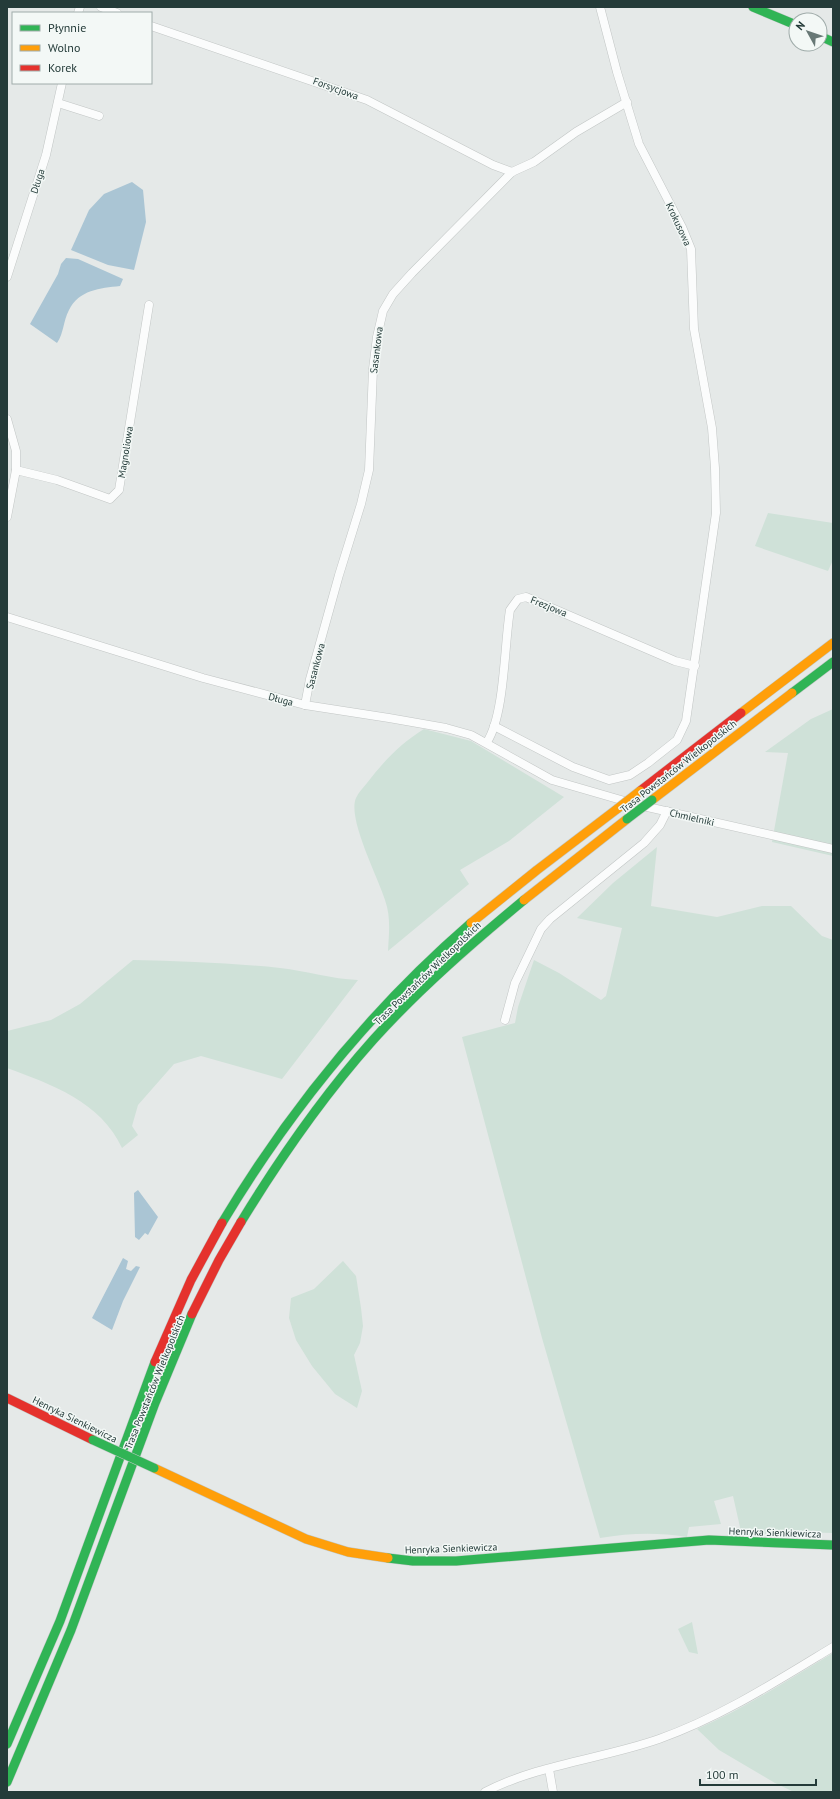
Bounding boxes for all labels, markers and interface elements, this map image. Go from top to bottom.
legend [12,12,152,84]
north arrow [788,12,828,52]
text: N [793,18,808,33]
text: Płynnie [48,20,86,35]
text: Wolno [48,40,80,55]
text: Korek [48,60,77,75]
street label: Forsycjowa [311,74,360,103]
street label: Długa [27,167,48,195]
street label: Krokusowa [663,200,694,248]
street label: Sasankowa [367,326,386,374]
street label: Magnoliowa [115,425,136,479]
street label: Frezjowa [529,593,569,620]
street label: Sasankowa [303,642,328,691]
street label: Długa [267,690,295,709]
street label: Trasa Powstańców Wielkopolskich [618,717,739,816]
street label: Chmielniki [668,806,716,829]
street label: Trasa Powstańców Wielkopolskich [371,919,484,1028]
street label: Trasa Powstańców Wielkopolskich [121,1313,187,1451]
street label: Henryka Sienkiewicza [30,1393,119,1446]
street label: Henryka Sienkiewicza [729,1524,821,1541]
street label: Henryka Sienkiewicza [405,1540,498,1557]
scale bar [700,1761,816,1787]
text: 100 m [706,1767,739,1782]

